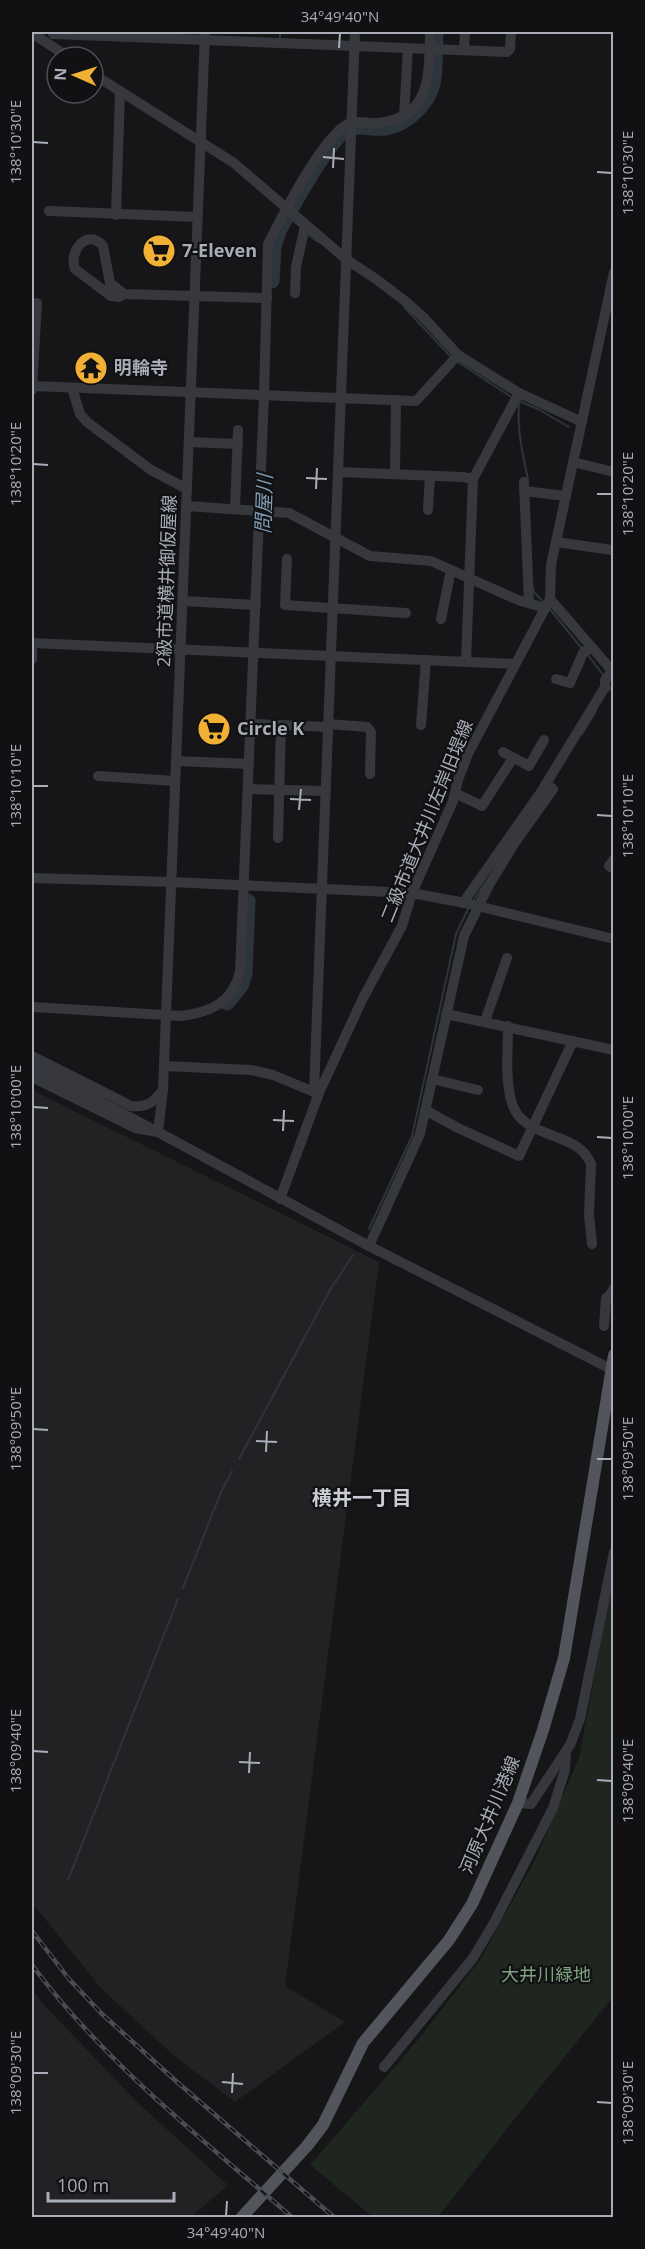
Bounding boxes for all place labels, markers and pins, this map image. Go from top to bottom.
supermarket icon: 7-Eleven [141,233,177,269]
place label: 7-Eleven [182,238,257,262]
temple icon: 明輪寺 [73,350,109,386]
place label: 明輪寺 [114,355,168,379]
supermarket icon: Circle K [196,711,232,747]
place label: Circle K [237,716,304,740]

